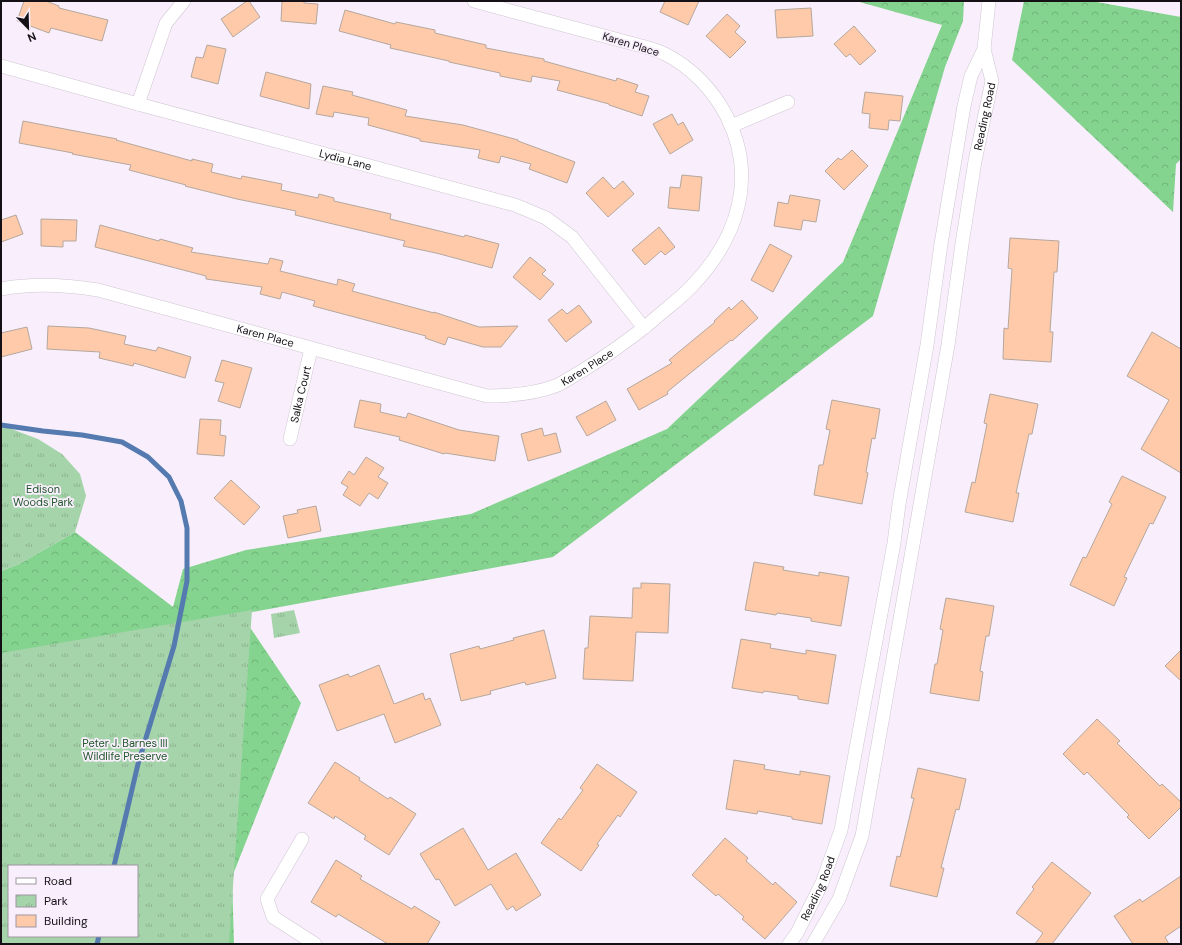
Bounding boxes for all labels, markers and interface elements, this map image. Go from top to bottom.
north arrow [8,8,48,48]
text: N [25,29,38,45]
street label: Karen Place [601,29,661,59]
street label: Reading Road [970,81,999,152]
street label: Lydia Lane [318,146,373,173]
street label: Karen Place [235,321,296,350]
street label: Karen Place [558,346,616,389]
street label: Salka Court [287,364,314,424]
park label: Edison Woods Park [13,482,74,509]
park label: Peter J. Barnes III Wildlife Preserve [82,736,168,763]
street label: Reading Road [797,854,838,923]
legend [8,865,138,937]
text: Road [44,873,72,889]
text: Park [44,893,68,909]
text: Building [44,913,88,929]

